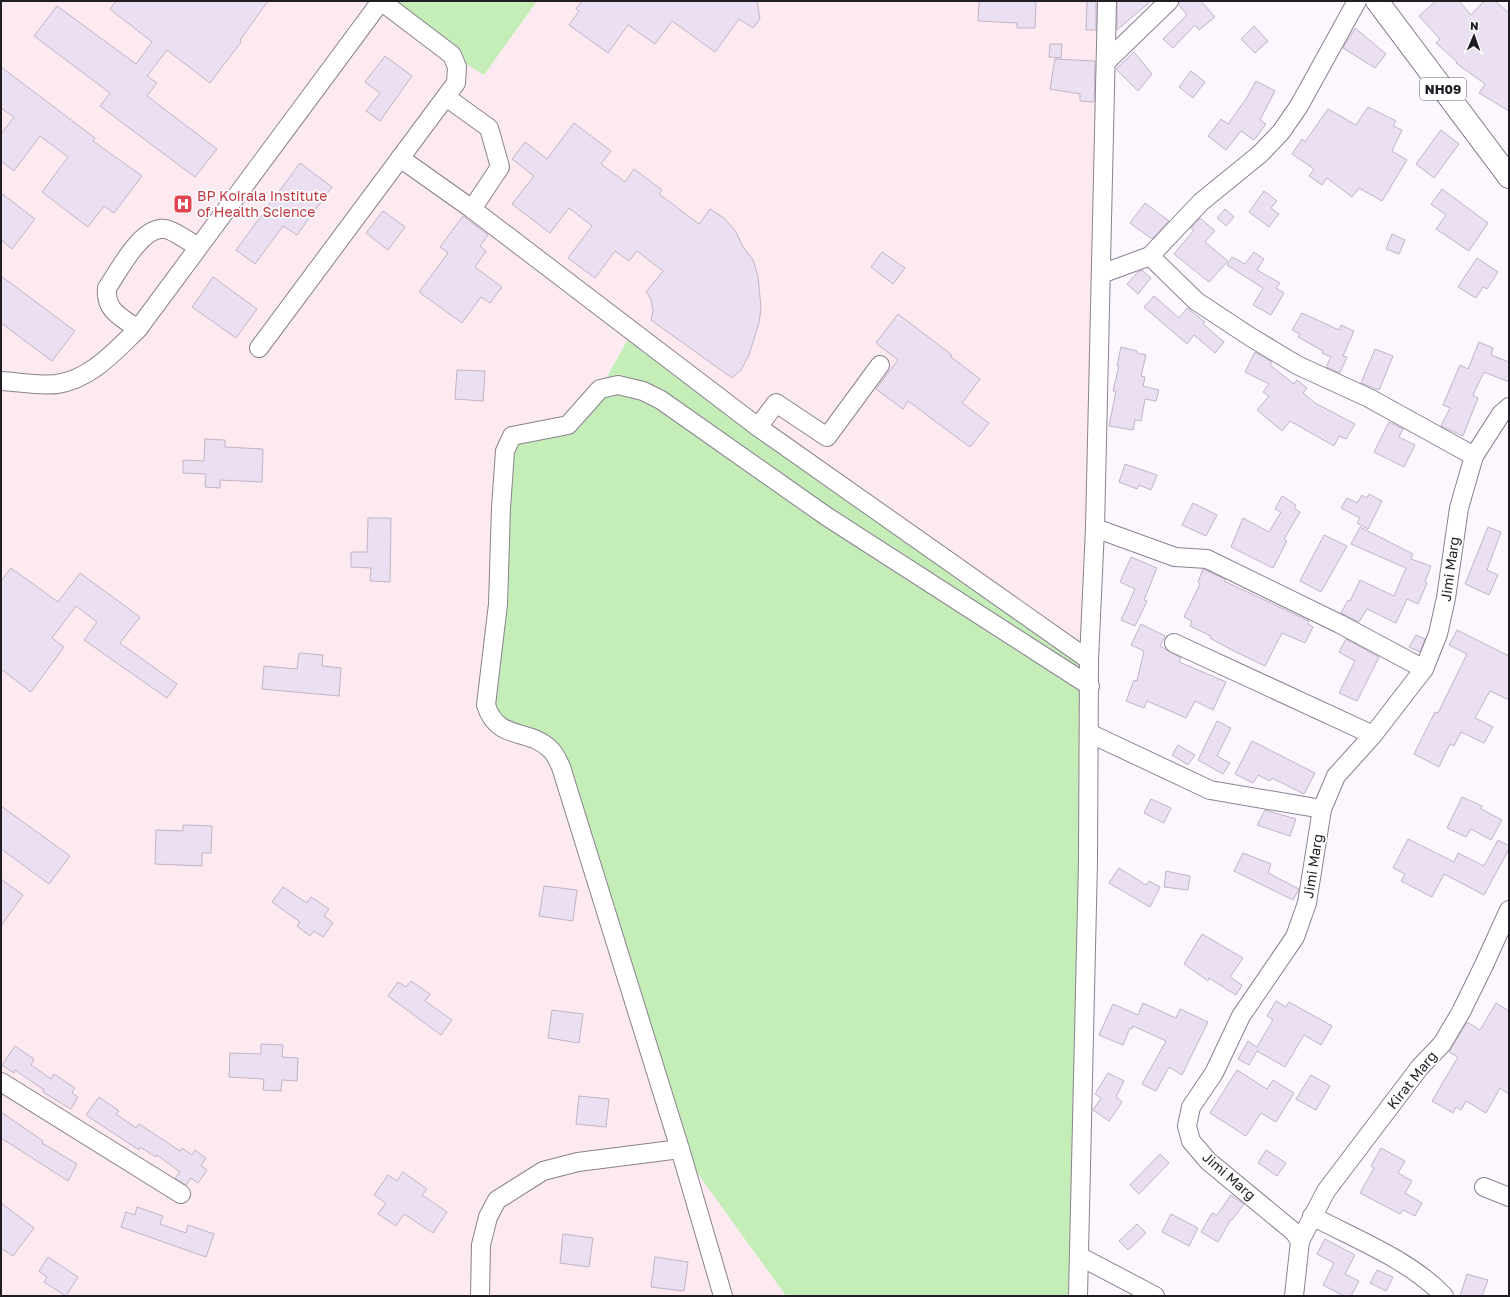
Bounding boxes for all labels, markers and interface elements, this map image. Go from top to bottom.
north arrow [1454,16,1494,56]
text: N [1470,19,1479,32]
road number: NH09 [1420,78,1466,100]
place label: BP Koirala Institute of Health Science [197,187,327,220]
hospital icon: BP Koirala Institute of Health Science [172,193,194,215]
street label: Jimi Marg [1437,536,1462,602]
street label: Jimi Marg [1299,832,1326,899]
street label: Kirat Marg [1383,1047,1440,1112]
street label: Jimi Marg [1199,1148,1259,1203]

